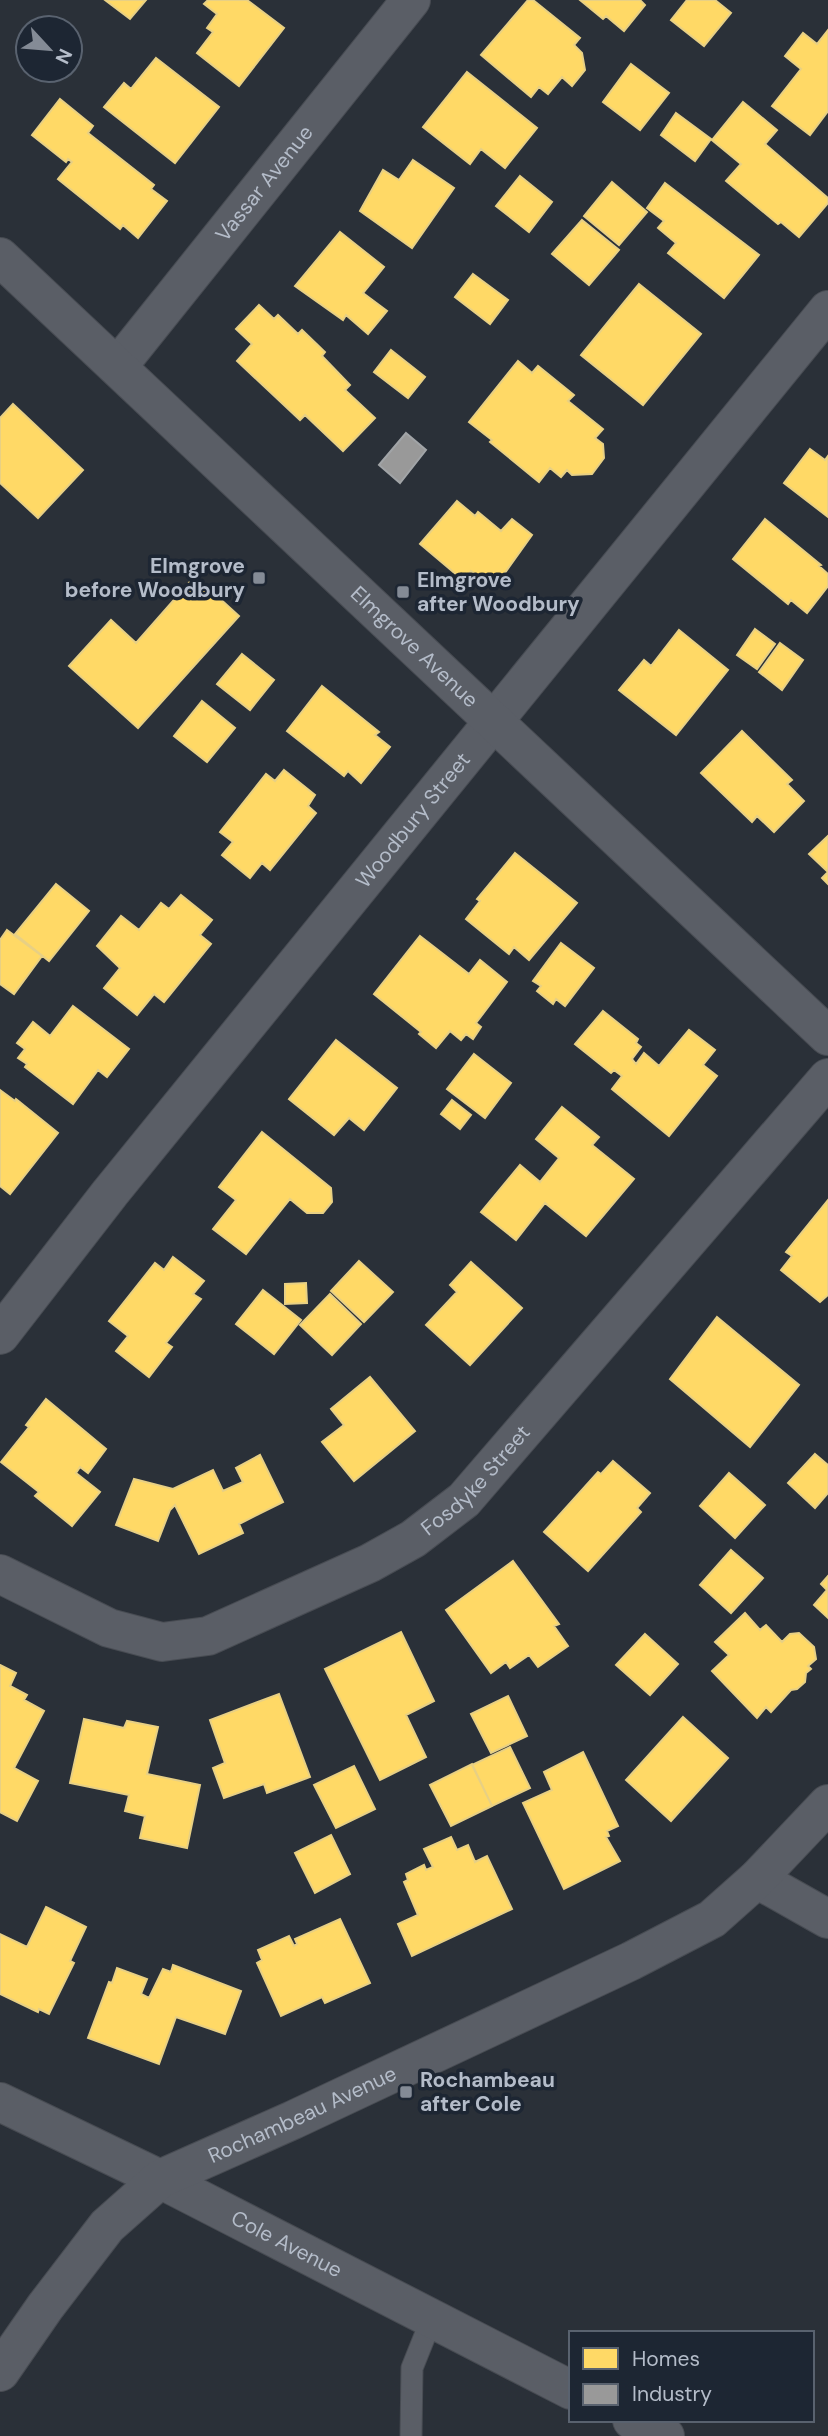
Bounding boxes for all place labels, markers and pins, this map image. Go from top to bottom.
place label: Elmgrove before Woodbury [65,552,245,604]
place label: Elmgrove after Woodbury [417,566,580,618]
marker: Elmgrove before Woodbury [251,570,267,586]
marker: Elmgrove after Woodbury [395,584,411,600]
place label: Rochambeau after Cole [420,2066,555,2118]
marker: Rochambeau after Cole [398,2084,414,2100]

